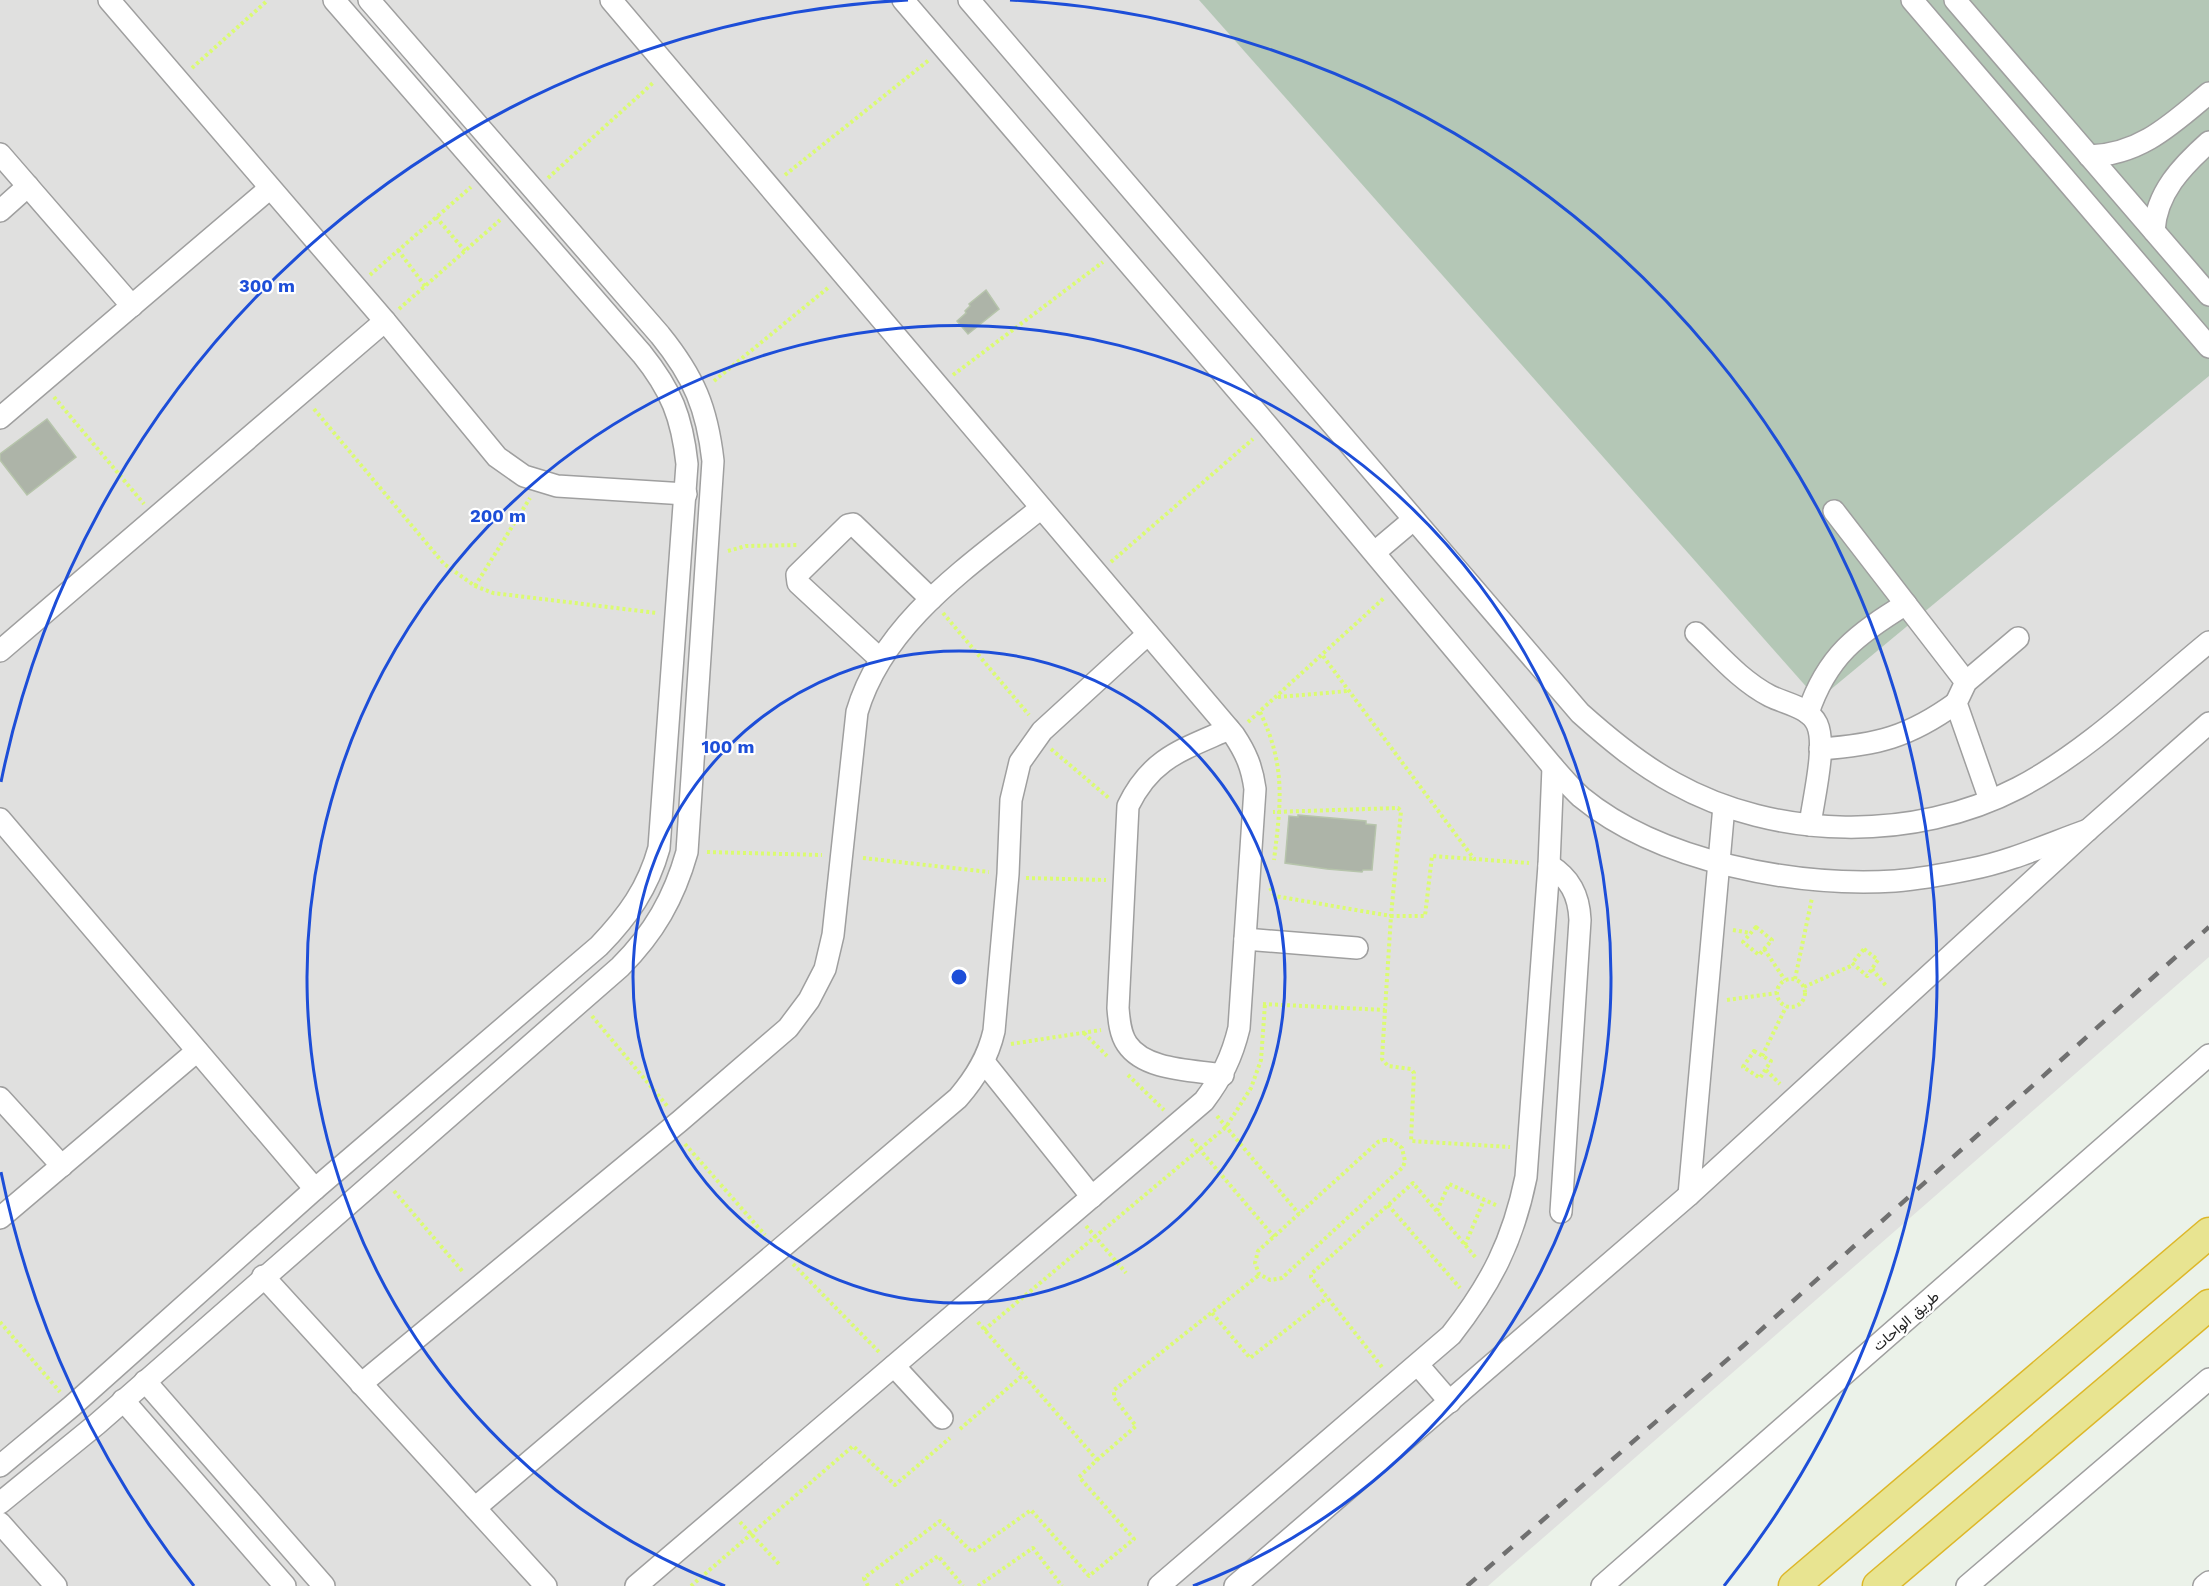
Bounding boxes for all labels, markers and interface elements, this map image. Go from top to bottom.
text: 300 m [239,275,295,296]
text: 200 m [470,505,526,526]
text: 100 m [701,736,755,757]
centre of rings [949,967,969,987]
street label: طريق الواحات [1869,1287,1944,1355]

